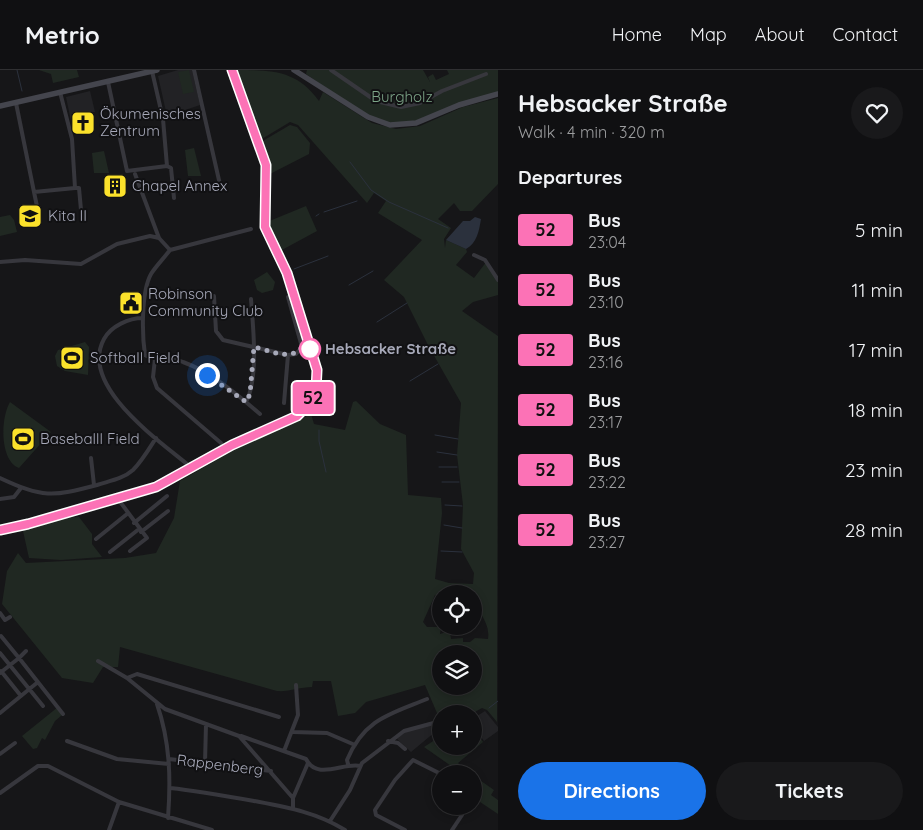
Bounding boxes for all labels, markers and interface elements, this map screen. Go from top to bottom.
text: Metrio [25,20,100,50]
text: Home [612,23,662,46]
text: Map [690,23,727,46]
text: About [755,23,805,46]
text: Contact [833,23,898,46]
park label: Burgholz [371,87,433,106]
button: heart [851,87,903,139]
text: Hebsacker Straße [518,88,728,118]
place label: Ökumenisches Zentrum [100,104,201,140]
church icon: Ökumenisches Zentrum [70,110,96,136]
text: Walk · 4 min · 320 m [518,122,665,142]
text: Departures [518,165,622,189]
building icon: Chapel Annex [102,173,128,199]
place label: Chapel Annex [132,176,227,195]
school or university icon: Kita II [17,203,43,229]
place label: Kita II [48,206,87,225]
text: Bus [588,208,621,232]
text: 52 [535,218,556,241]
text: 5 min [855,218,903,242]
text: 23:04 [588,232,626,252]
text: Bus [588,268,621,292]
text: 52 [535,278,556,301]
text: 11 min [851,278,903,302]
place label: Robinson Community Club [148,284,263,320]
public building icon: Robinson Community Club [118,290,144,316]
text: 23:10 [588,292,624,312]
text: Bus [588,328,621,352]
marker: Hebsacker Straße [299,338,321,360]
text: 52 [535,338,556,361]
text: 17 min [849,338,903,362]
place label: Hebsacker Straße [325,339,456,358]
sports icon: Softball Field [59,345,85,371]
place label: Softball Field [90,348,180,367]
text: 23:16 [588,352,623,372]
your location [195,363,220,388]
line badge: 52 [290,382,336,414]
text: 52 [303,386,323,409]
text: Bus [588,388,621,412]
text: 52 [535,398,556,421]
text: 18 min [848,398,903,422]
text: 23:17 [588,412,622,432]
sports icon: Baseballl Field [10,426,36,452]
place label: Baseballl Field [40,429,140,448]
text: Bus [588,448,621,472]
text: 52 [535,458,556,481]
text: 23 min [845,458,903,482]
text: 23:22 [588,472,626,492]
text: Bus [588,508,621,532]
text: 52 [535,518,556,541]
text: 28 min [845,518,903,542]
text: 23:27 [588,532,625,552]
map controls [432,585,482,815]
button: locate [432,585,482,635]
button: layers [432,645,482,695]
button: + [432,705,482,755]
street label: Rappenberg [176,750,264,779]
button: Directions [518,762,706,820]
button: Tickets [716,762,903,820]
button: − [432,765,482,815]

